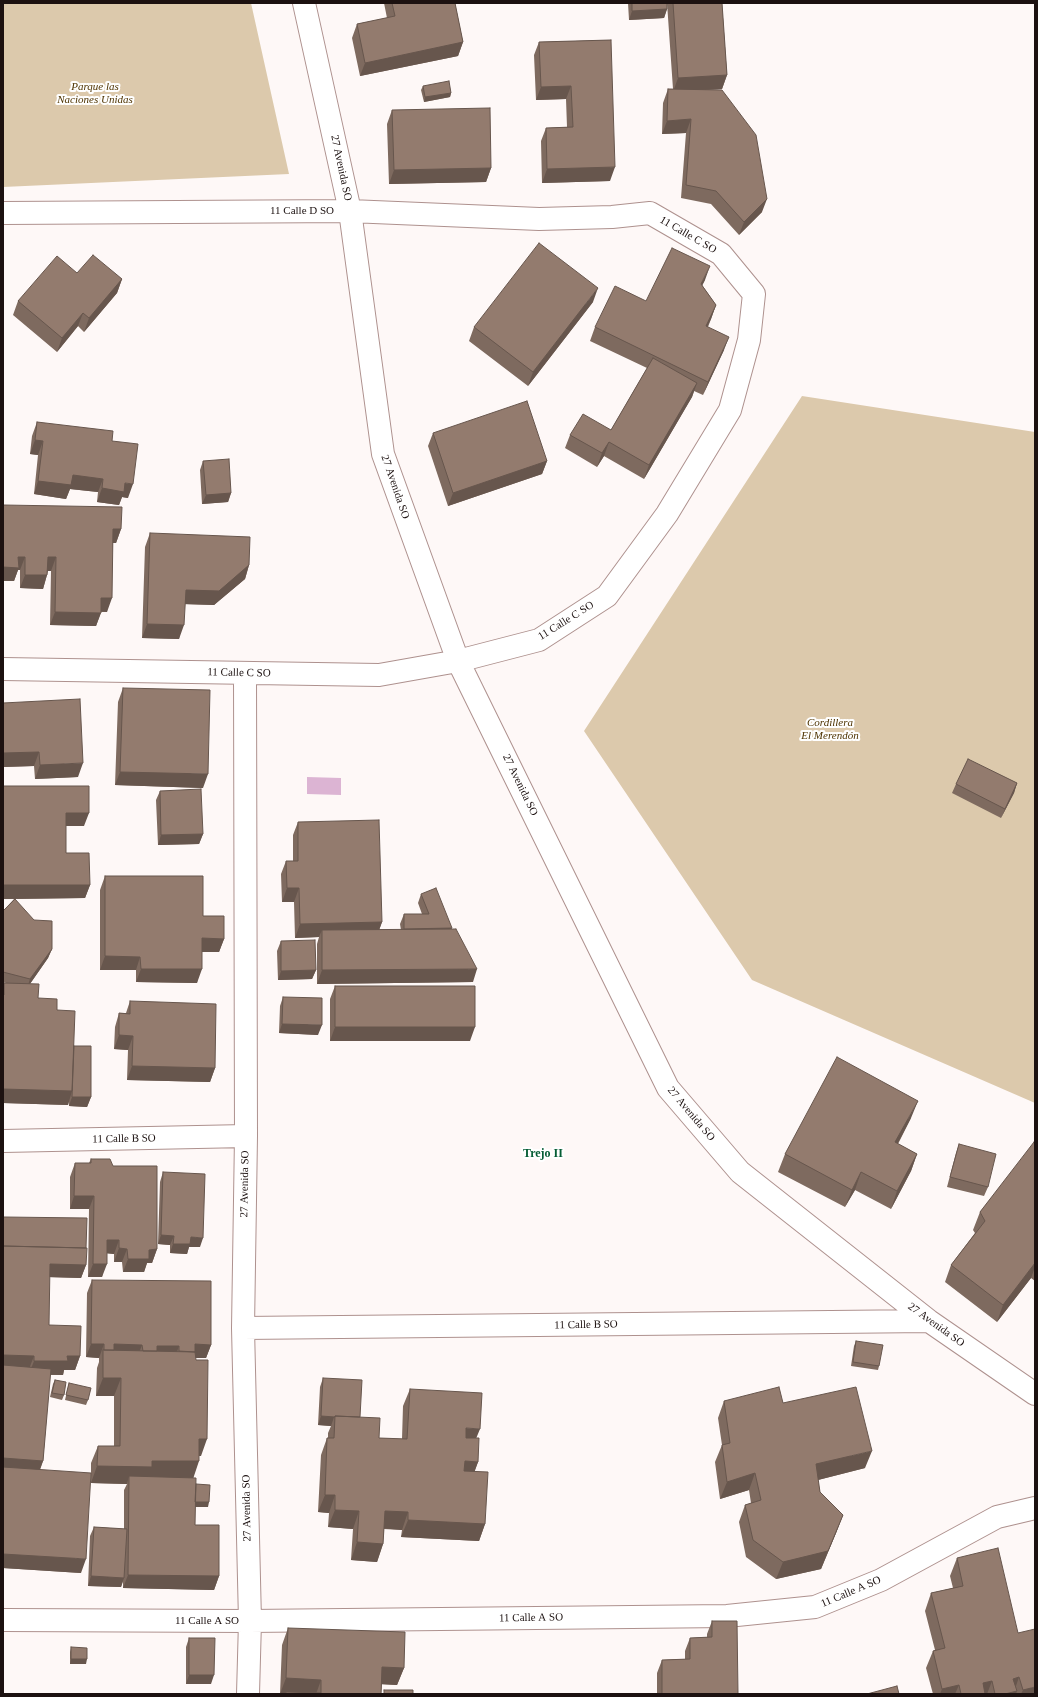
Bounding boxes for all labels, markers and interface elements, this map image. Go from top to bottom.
park label: Parque las Naciones Unidas [57,80,133,106]
street label: 27 Avenida SO [328,134,354,202]
street label: 11 Calle D SO [270,204,334,218]
street label: 11 Calle C SO [657,213,719,257]
street label: 27 Avenida SO [378,453,412,521]
street label: 11 Calle C SO [536,599,596,643]
street label: 11 Calle C SO [207,666,271,680]
park label: Cordillera El Merendón [801,716,859,742]
street label: 27 Avenida SO [499,752,541,818]
street label: 27 Avenida SO [664,1084,718,1144]
street label: 11 Calle B SO [92,1132,156,1146]
district label: Trejo II [523,1147,563,1161]
street label: 27 Avenida SO [238,1150,252,1218]
street label: 27 Avenida SO [905,1300,967,1350]
street label: 11 Calle B SO [554,1318,618,1332]
street label: 27 Avenida SO [240,1474,254,1542]
street label: 11 Calle A SO [819,1573,883,1611]
street label: 11 Calle A SO [499,1611,563,1625]
street label: 11 Calle A SO [175,1614,239,1628]

